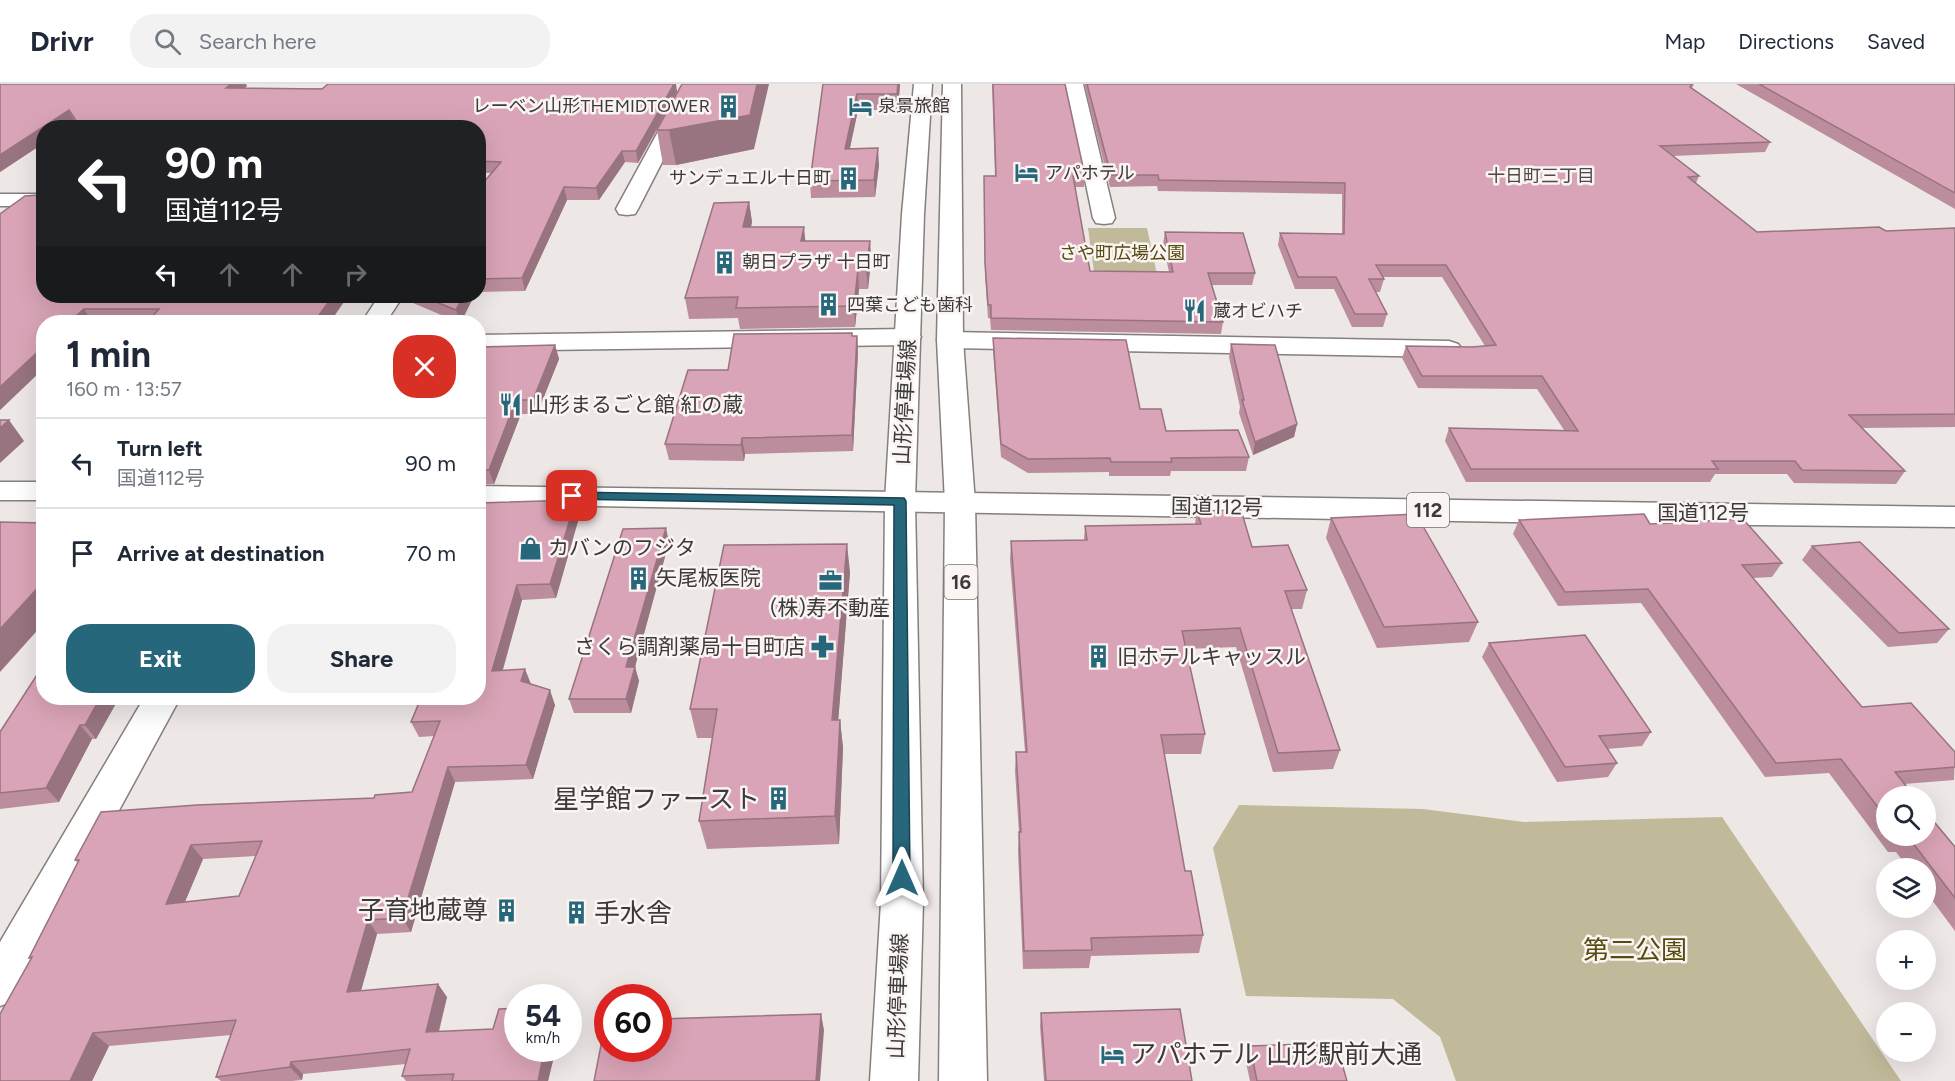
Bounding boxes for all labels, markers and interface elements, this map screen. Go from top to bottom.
search box [130,14,550,68]
text: Drivr [30,24,94,58]
icon: search [151,25,184,58]
text: Search here [199,28,316,55]
text: Map [1664,29,1705,54]
text: Directions [1738,29,1834,54]
text: Saved [1867,29,1925,54]
building icon: レーベン山形THEMIDTOWER [715,93,741,119]
hotel icon: 泉景旅館 [847,93,873,119]
place label: レーベン山形THEMIDTOWER [473,95,710,117]
place label: 泉景旅館 [878,95,950,117]
text: 90 m [165,138,263,189]
icon: left [66,144,144,222]
hotel icon: アパホテル [1014,160,1040,186]
place label: アパホテル [1045,162,1135,184]
building icon: サンデュエル十日町 [836,165,862,191]
district label: 十日町三丁目 [1487,165,1595,187]
place label: サンデュエル十日町 [669,167,831,189]
text: 国道112号 [165,194,283,227]
park label: さや町広場公園 [1059,242,1185,264]
building icon: 朝日プラザ 十日町 [711,249,737,275]
place label: 朝日プラザ 十日町 [742,251,890,273]
icon: left [150,258,183,291]
icon: ahead [213,258,246,291]
icon: ahead [276,258,309,291]
icon: right [339,258,372,291]
building icon: 四葉こども歯科 [816,292,842,318]
place label: 四葉こども歯科 [847,294,973,316]
restaurant icon: 蔵オビハチ [1182,298,1208,324]
place label: 蔵オビハチ [1213,300,1303,322]
text: 1 min [66,333,151,376]
button: close [393,335,456,398]
street label: 山形停車場線 [889,338,920,466]
text: 160 m · 13:57 [66,377,182,401]
restaurant icon: 山形まるごと館 紅の蔵 [497,392,523,418]
place label: 山形まるごと館 紅の蔵 [528,392,743,417]
text: Turn left [117,435,203,462]
icon: left [66,447,99,480]
text: 90 m [405,450,456,477]
text: 国道112号 [117,466,205,490]
pin [546,470,597,521]
icon: arrive [555,479,588,512]
street label: 国道112号 [1171,493,1263,520]
road number: 112 [1407,493,1449,527]
street label: 国道112号 [1657,500,1749,525]
shop icon: カバンのフジタ [517,535,543,561]
place label: カバンのフジタ [548,535,696,560]
icon: arrive [66,537,99,570]
text: Arrive at destination [117,540,325,567]
text: 70 m [406,540,456,567]
building icon: 矢尾板医院 [625,565,651,591]
place label: 矢尾板医院 [656,565,761,590]
road number: 16 [944,565,978,599]
office icon: (株)寿不動産 [817,567,843,593]
place label: (株)寿不動産 [770,595,890,620]
button: Exit [66,624,255,693]
button: Share [267,624,456,693]
place label: さくら調剤薬局十日町店 [574,634,805,659]
pharmacy icon: さくら調剤薬局十日町店 [810,634,836,660]
building icon: 旧ホテルキャッスル [1086,644,1112,670]
place label: 旧ホテルキャッスル [1117,644,1306,669]
place label: 星学館ファースト [553,783,760,815]
building icon: 星学館ファースト [765,786,791,812]
map controls [1876,786,1936,1062]
button: search [1876,786,1936,846]
position arrow [870,846,934,910]
button: layers [1876,858,1936,918]
place label: 子育地蔵尊 [358,894,488,926]
building icon: 子育地蔵尊 [493,897,519,923]
place label: 手水舎 [594,897,672,929]
building icon: 手水舎 [563,900,589,926]
button: + [1876,930,1936,990]
street label: 山形停車場線 [883,933,912,1059]
park label: 第二公園 [1583,934,1687,966]
speed limit sign: 60 [594,984,672,1062]
text: 54 [525,997,561,1034]
button: − [1876,1002,1936,1062]
text: km/h [526,1029,560,1047]
place label: アパホテル 山形駅前大通 [1130,1038,1422,1070]
hotel icon: アパホテル 山形駅前大通 [1099,1041,1125,1067]

